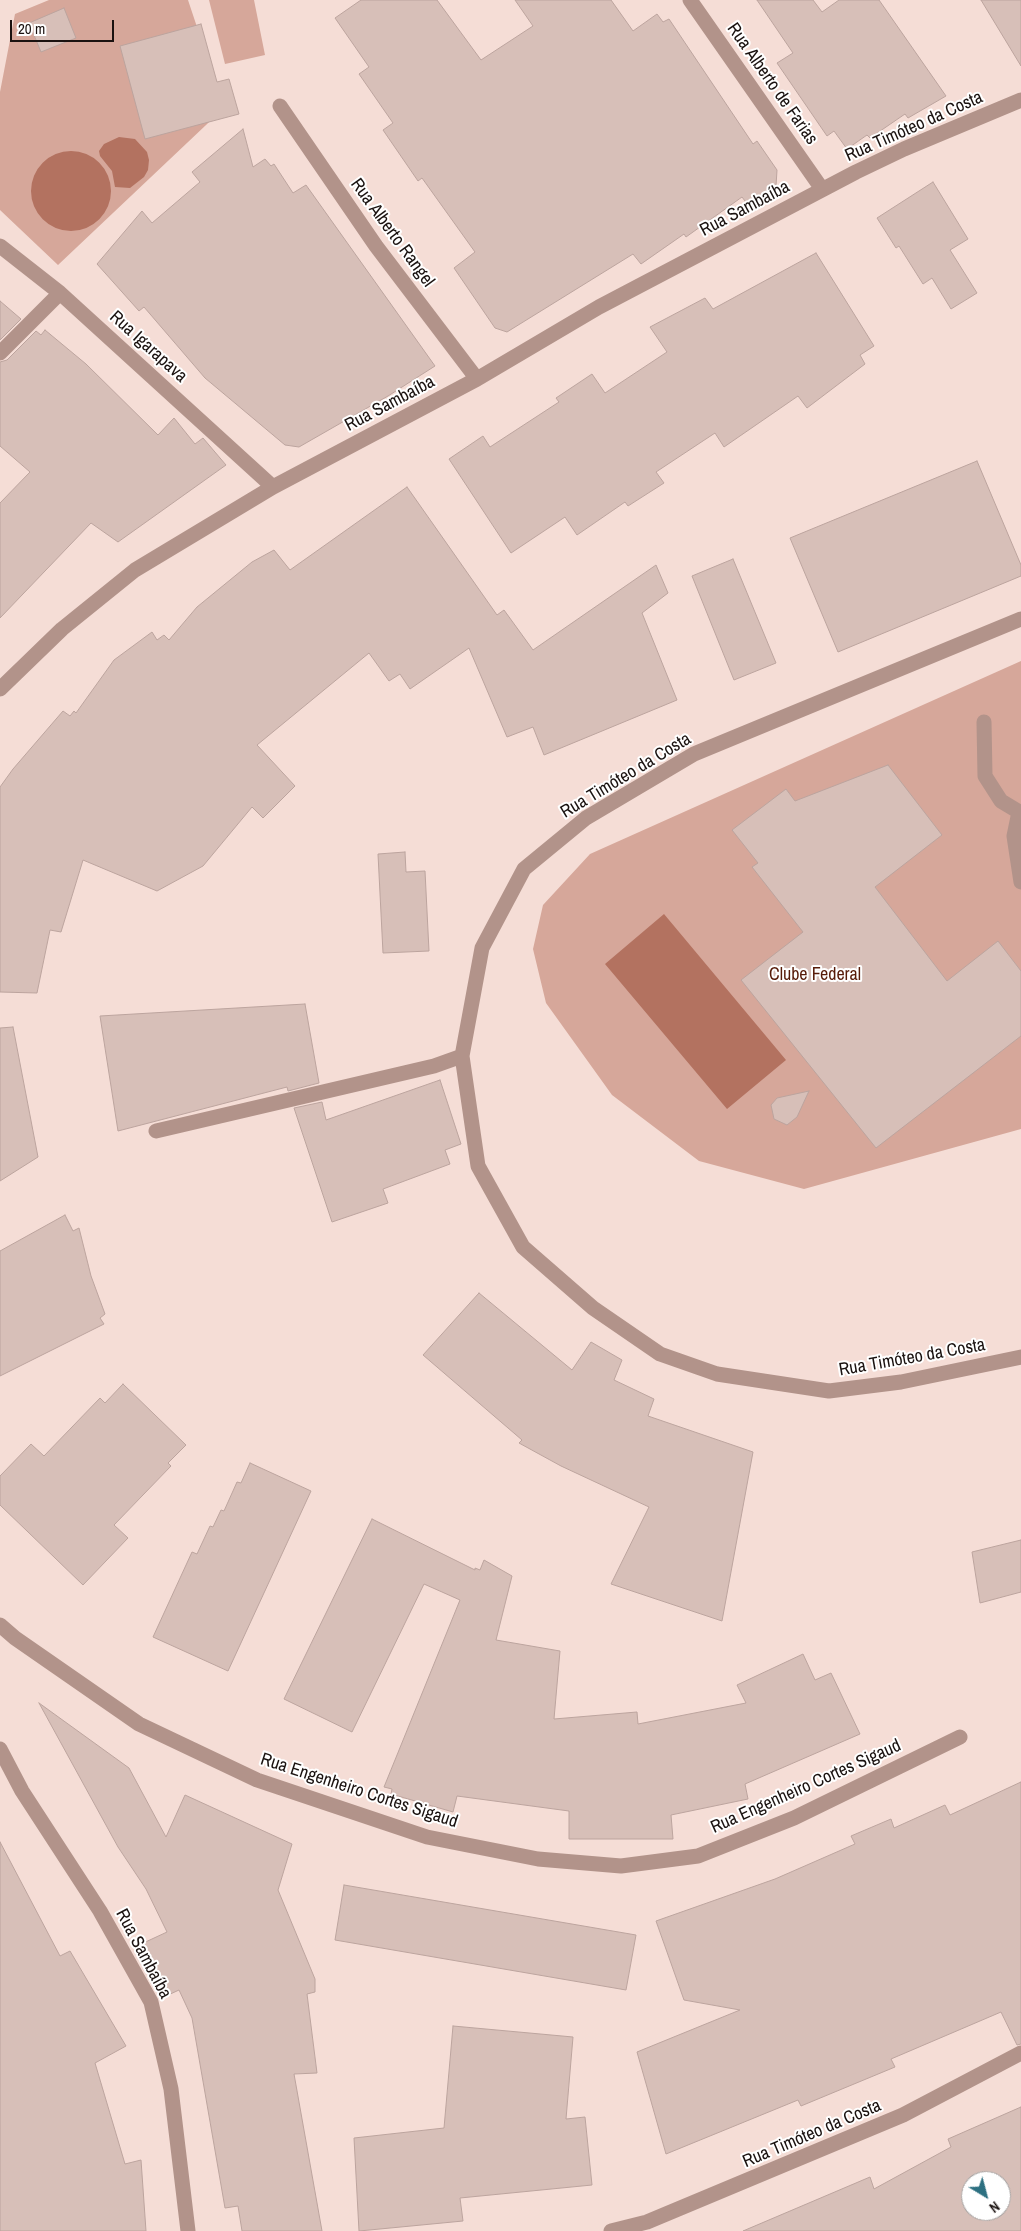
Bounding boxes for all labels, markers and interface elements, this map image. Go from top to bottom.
scale bar [12,10,116,42]
text: 20 m [18,18,45,39]
street label: Rua Alberto de Farias [722,19,822,149]
street label: Rua Timóteo da Costa [842,87,986,167]
street label: Rua Alberto Rangel [345,175,439,291]
street label: Rua Sambaíba [696,176,794,242]
street label: Rua Igarapava [105,307,191,387]
street label: Rua Sambaíba [341,371,439,437]
street label: Rua Timóteo da Costa [557,729,695,823]
park label: Clube Federal [769,964,861,986]
street label: Rua Timóteo da Costa [837,1334,987,1382]
street label: Rua Engenheiro Cortes Sigaud [708,1735,904,1839]
street label: Rua Engenheiro Cortes Sigaud [258,1749,460,1833]
street label: Rua Sambaíba [110,1905,176,2003]
street label: Rua Timóteo da Costa [740,2095,884,2173]
north arrow [961,2171,1011,2221]
text: N [986,2197,1003,2217]

